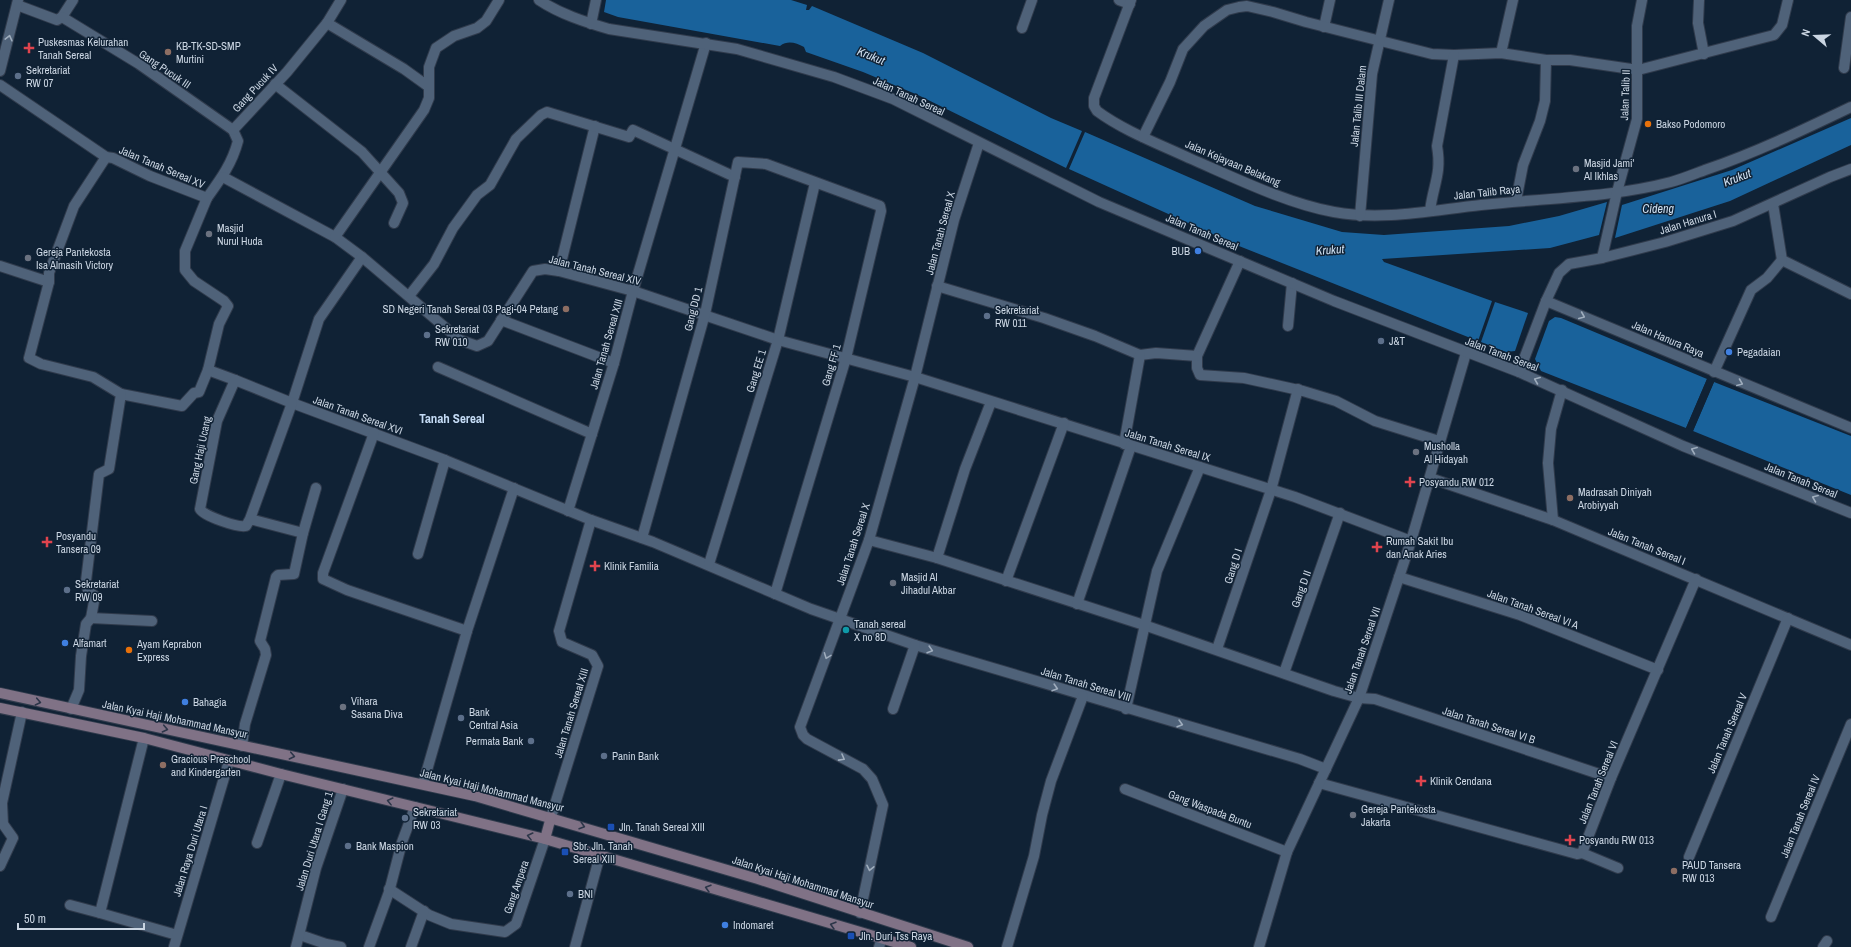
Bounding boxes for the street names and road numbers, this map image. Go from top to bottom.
street label: Gang Pucuk III [136,47,194,91]
street label: Gang Pucuk IV [229,61,281,115]
street label: Jalan Talib III Dalam [1347,65,1369,147]
street label: Jalan Talib II [1617,69,1633,121]
street label: Jalan Tanah Sereal [871,73,947,119]
street label: Jalan Kejayaan Belakang [1183,137,1283,189]
street label: Jalan Tanah Sereal XV [117,143,207,191]
street label: Jalan Talib Raya [1453,182,1521,202]
street label: Jalan Tanah Sereal X [922,190,958,276]
street label: Jalan Hanura I [1658,207,1718,237]
street label: Jalan Tanah Sereal [1164,210,1240,254]
street label: Jalan Tanah Sereal XIV [548,252,642,288]
street label: Gang DD 1 [681,285,705,333]
street label: Jalan Tanah Sereal XIII [586,297,626,391]
street label: Jalan Hanura Raya [1630,317,1706,361]
street label: Jalan Tanah Sereal [1463,334,1541,374]
street label: Gang FF 1 [818,342,844,388]
street label: Gang EE 1 [743,348,769,394]
street label: Jalan Tanah Sereal XVI [311,392,405,438]
street label: Gang Haji Ucang [186,415,214,485]
street label: Jalan Tanah Sereal IX [1124,425,1212,465]
street label: Jalan Tanah Sereal [1763,459,1839,501]
street label: Jalan Tanah Sereal X [833,501,873,587]
street label: Jalan Tanah Sereal I [1606,524,1688,568]
street label: Gang D I [1221,547,1245,585]
street label: Gang D II [1288,568,1314,610]
street label: Jalan Tanah Sereal VI A [1485,586,1582,632]
street label: Jalan Tanah Sereal VII [1341,605,1383,695]
street label: Jalan Tanah Sereal VIII [1039,664,1133,704]
street label: Jalan Tanah Sereal XIII [551,666,591,760]
street label: Jalan Tanah Sereal V [1704,691,1750,775]
street label: Jalan Kyai Haji Mohammad Mansyur [101,697,249,741]
street label: Jalan Tanah Sereal VI B [1441,703,1537,747]
street label: Jalan Tanah Sereal VI [1575,738,1621,826]
street label: Jalan Kyai Haji Mohammad Mansyur [419,765,565,815]
street label: Jalan Tanah Sereal IV [1777,772,1823,860]
street label: Gang Waspada Buntu [1166,787,1254,831]
street label: Jalan Duri Utara I Gang 1 [292,790,336,892]
street label: Jalan Raya Duri Utara I [170,804,210,898]
street label: Jalan Kyai Haji Mohammad Mansyur [731,852,875,912]
street label: Gang Ampera [500,858,532,916]

